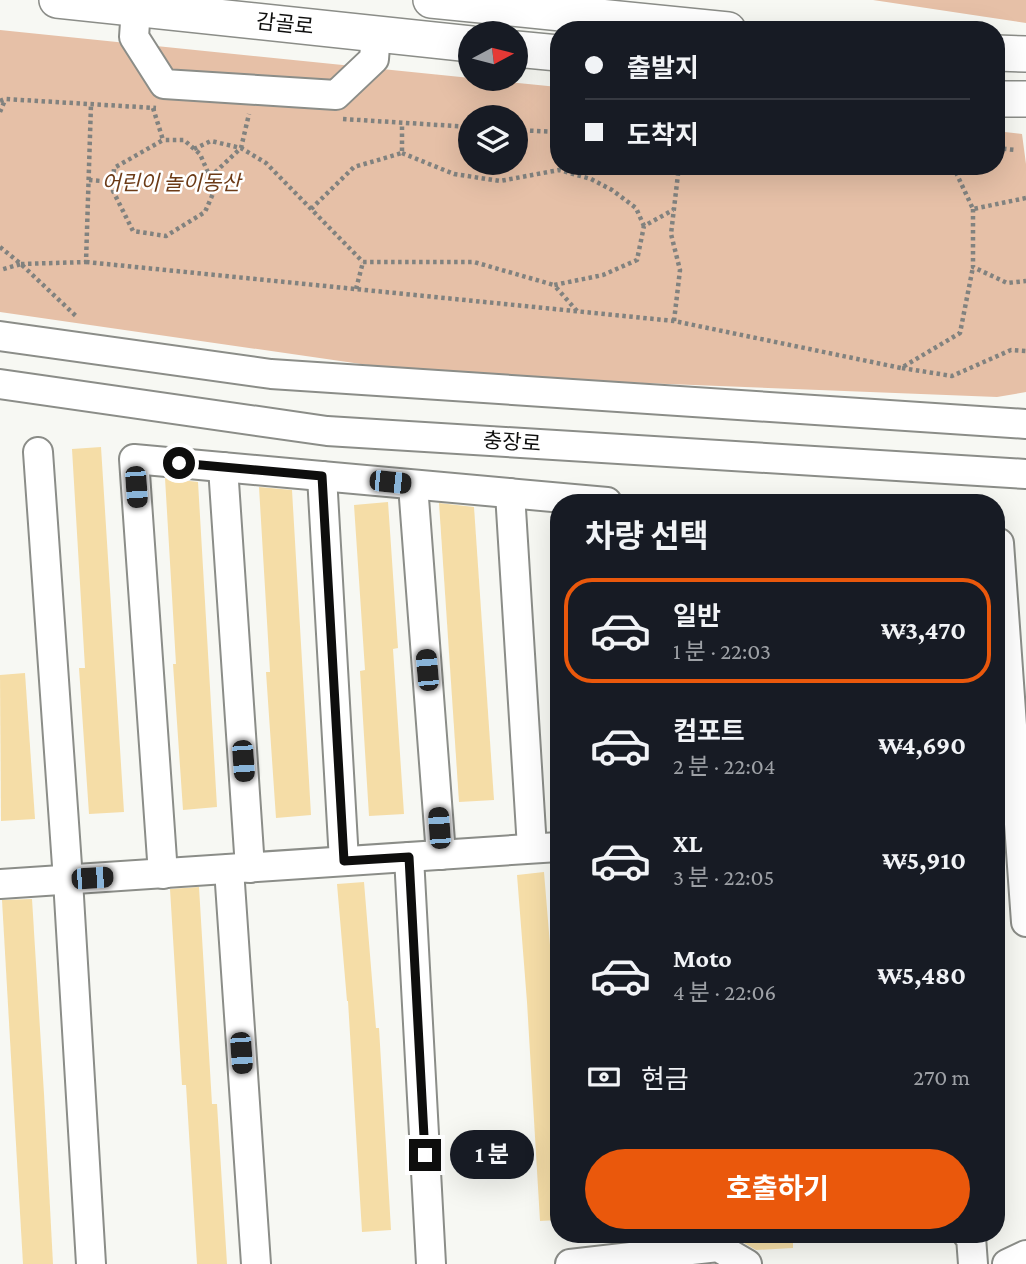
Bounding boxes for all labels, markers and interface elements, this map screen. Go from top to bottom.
street label: 감골로 [255,9,315,39]
north arrow [458,21,528,91]
map controls [458,21,528,175]
text: 출발지 [627,54,699,83]
button: layers [458,105,528,175]
text: 도착지 [627,121,699,150]
park label: 어린이 놀이동산 [101,171,243,195]
street label: 충장로 [482,428,542,456]
route start [163,447,195,479]
car [125,465,148,509]
car [369,469,412,495]
text: 차량 선택 [585,518,709,554]
icon: car [589,599,652,662]
text: 일반 [673,602,721,631]
text: ₩3,470 [881,616,966,645]
text: 1 분 · 22:03 [673,638,771,664]
car [415,648,440,692]
icon: car [589,714,652,777]
text: 컴포트 [673,717,745,746]
text: ₩4,690 [878,731,966,760]
car [232,739,255,783]
text: 2 분 · 22:04 [673,753,775,779]
car [428,806,451,850]
icon: car [589,829,652,892]
text: XL [673,829,702,858]
text: ₩5,910 [882,846,966,875]
text: 3 분 · 22:05 [673,864,774,890]
car [71,866,114,890]
icon: car [589,944,652,1007]
text: Moto [673,944,732,973]
text: ₩5,480 [877,961,966,990]
text: 4 분 · 22:06 [673,979,776,1005]
car [230,1031,253,1075]
icon: cash [585,1058,623,1096]
text: 270 m [913,1064,970,1090]
text: 현금 [641,1065,689,1094]
callout: 1 분 [450,1130,534,1180]
route end [409,1139,441,1171]
text: 1 분 [475,1141,509,1167]
button: 호출하기 [585,1149,970,1229]

